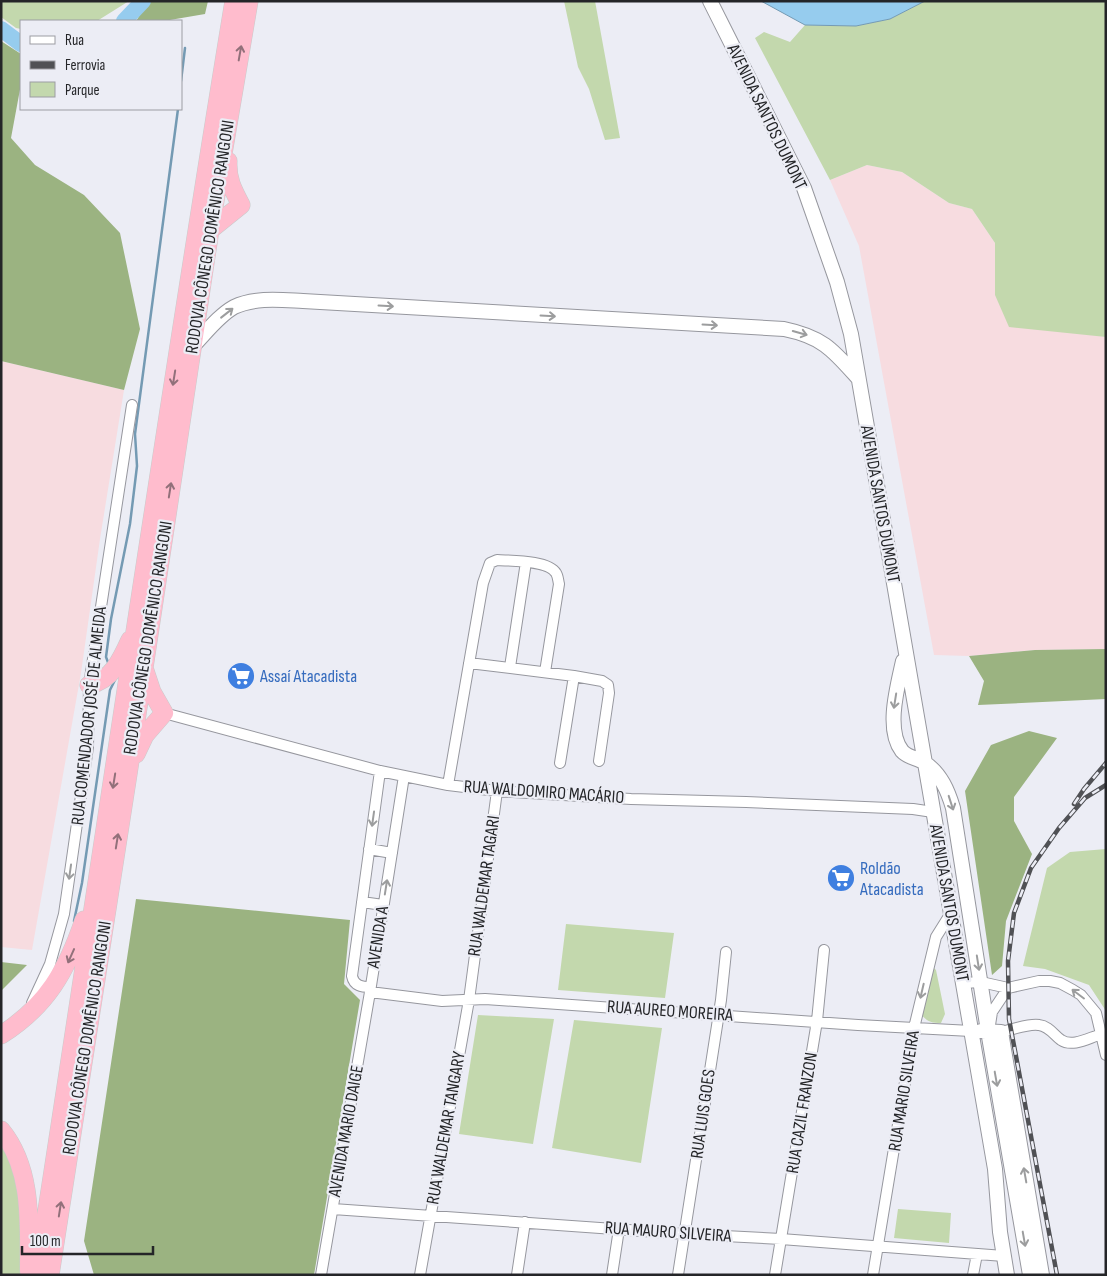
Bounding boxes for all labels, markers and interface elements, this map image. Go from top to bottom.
legend [20,20,182,110]
text: Rua [65,31,84,50]
street label: AVENIDA SANTOS DUMONT [722,40,811,193]
one-way arrow [235,46,245,62]
text: Ferrovia [65,56,106,75]
text: Parque [65,81,100,100]
street label: RODOVIA CÔNEGO DOMÊNICO RANGONI [181,119,239,355]
one-way arrow [378,302,394,311]
one-way arrow [220,308,233,319]
one-way arrow [540,311,556,320]
one-way arrow [702,321,718,330]
one-way arrow [791,329,807,338]
one-way arrow [169,369,179,385]
street label: AVENIDA SANTOS DUMONT [856,423,904,584]
one-way arrow [166,483,176,499]
street label: RODOVIA CÔNEGO DOMÊNICO RANGONI [119,520,177,756]
street label: RUA COMENDADOR JOSÉ DE ALMEIDA [67,605,111,826]
supermarket icon: Assaí Atacadista [226,661,256,691]
place label: Assaí Atacadista [259,666,357,687]
one-way arrow [890,692,900,708]
one-way arrow [108,772,118,788]
street label: RUA WALDOMIRO MACÁRIO [463,776,625,808]
one-way arrow [947,794,957,810]
one-way arrow [368,811,378,827]
street label: RUA WALDEMAR TAGARI [464,814,504,958]
street label: AVENIDA SANTOS DUMONT [925,822,973,983]
one-way arrow [113,834,123,850]
place label: Roldão Atacadista [859,858,924,900]
supermarket icon: Roldão Atacadista [826,863,856,893]
one-way arrow [65,864,75,880]
one-way arrow [382,879,392,895]
street label: AVENIDA A [363,904,393,970]
street label: RODOVIA CÔNEGO DOMÊNICO RANGONI [58,920,116,1156]
one-way arrow [66,948,75,963]
one-way arrow [973,954,983,970]
one-way arrow [917,982,926,998]
one-way arrow [1071,989,1085,999]
street label: RUA AUREO MOREIRA [606,996,734,1026]
street label: RUA MARIO SILVEIRA [884,1029,924,1153]
street label: RUA WALDEMAR TANGARY [422,1049,470,1206]
street label: RUA CAZIL FRANZON [782,1051,822,1175]
street label: AVENIDA MARIO DAIGE [324,1064,368,1199]
street label: RUA LUIS GOES [686,1068,720,1160]
one-way arrow [992,1071,1002,1087]
one-way arrow [1019,1167,1029,1183]
one-way arrow [56,1202,66,1218]
street label: RUA MAURO SILVEIRA [604,1217,732,1247]
scale bar [22,1224,154,1256]
one-way arrow [1020,1231,1030,1247]
text: 100 m [30,1232,61,1251]

